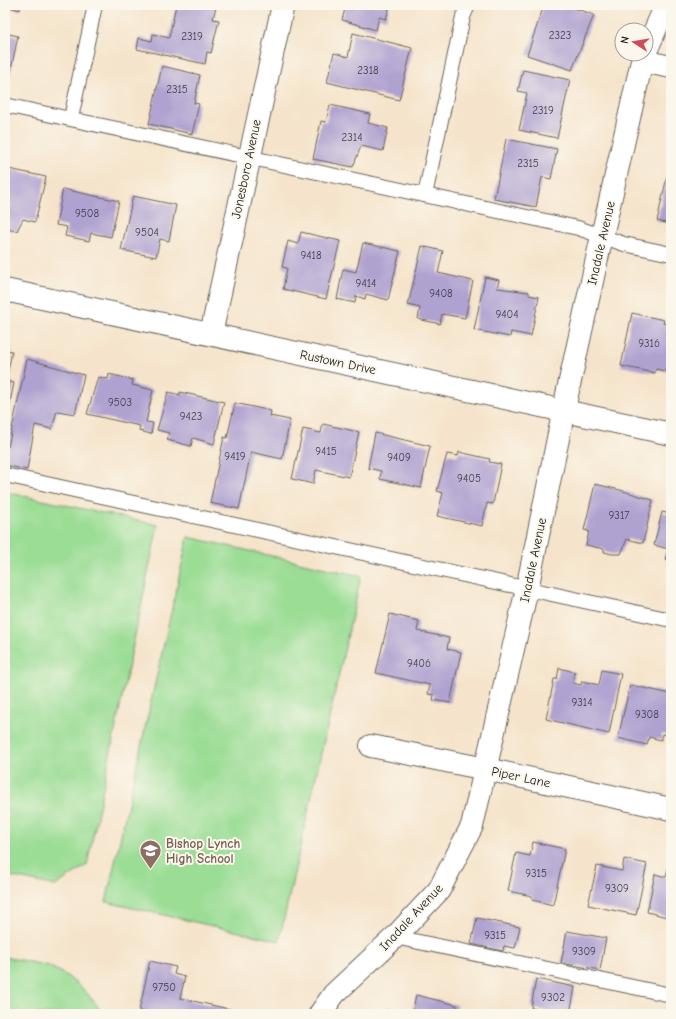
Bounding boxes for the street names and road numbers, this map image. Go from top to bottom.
street label: Jonesboro Avenue [228,117,264,220]
street label: Inadale Avenue [584,199,618,287]
street label: Rustown Drive [299,347,378,377]
street label: Inadale Avenue [517,516,549,604]
street label: Piper Lane [490,763,552,791]
street label: Inadale Avenue [376,880,446,954]

